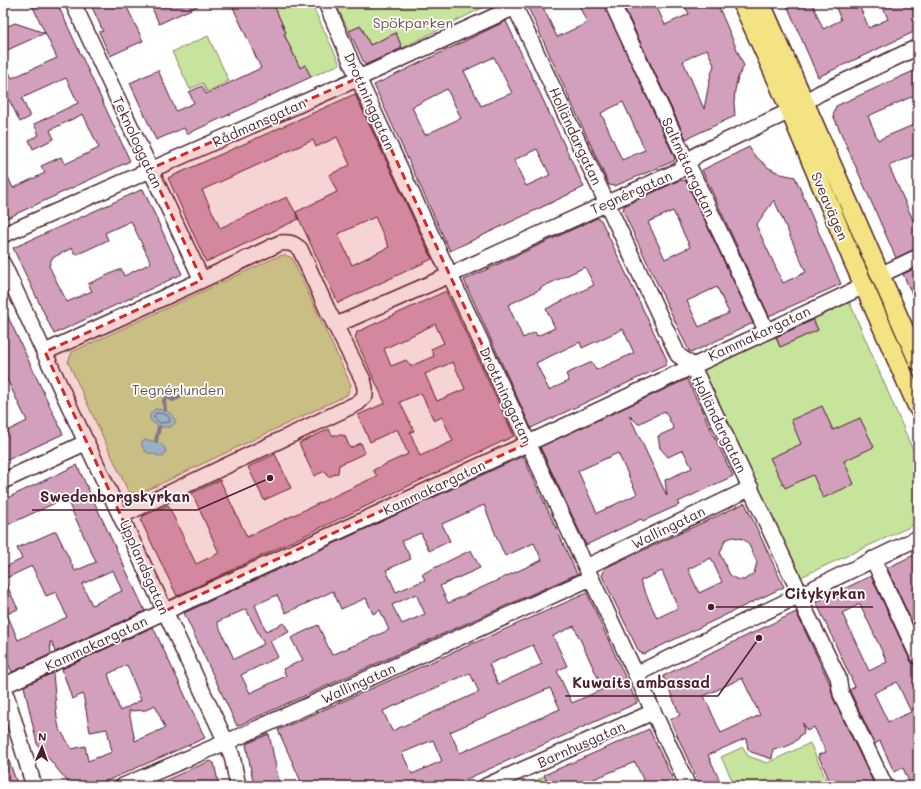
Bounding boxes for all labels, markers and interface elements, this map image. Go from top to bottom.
park label: Spökparken [373,13,453,32]
street label: Drottninggatan [340,49,400,153]
street label: Holländargatan [545,84,607,188]
street label: Teknologgatan [108,93,168,191]
street label: Rådmansgatan [209,93,309,151]
street label: Saltmätargatan [658,114,720,220]
street label: Tegnérgatan [587,166,675,218]
street label: Sveavägen [807,169,853,243]
street label: Kammakargatan [705,301,813,365]
street label: Drottninggatan [475,344,537,446]
street label: Holländargatan [688,372,752,476]
park label: Tegnérlunden [132,380,224,399]
street label: Kammakargatan [380,455,488,519]
callout: Swedenborgskyrkan [32,483,197,510]
text: Swedenborgskyrkan [40,486,190,506]
street label: Wallingatan [628,501,708,553]
street label: Upplandsgatan [116,517,174,617]
callout: Citykyrkan [777,580,873,607]
text: Citykyrkan [785,583,865,603]
street label: Kammakargatan [42,611,150,675]
street label: Wallingatan [318,658,398,708]
callout: Kuwaits ambassad [565,669,718,696]
text: Kuwaits ambassad [572,672,710,692]
street label: Barnhusgatan [534,716,628,772]
north arrow [22,727,62,767]
text: N [38,729,47,744]

